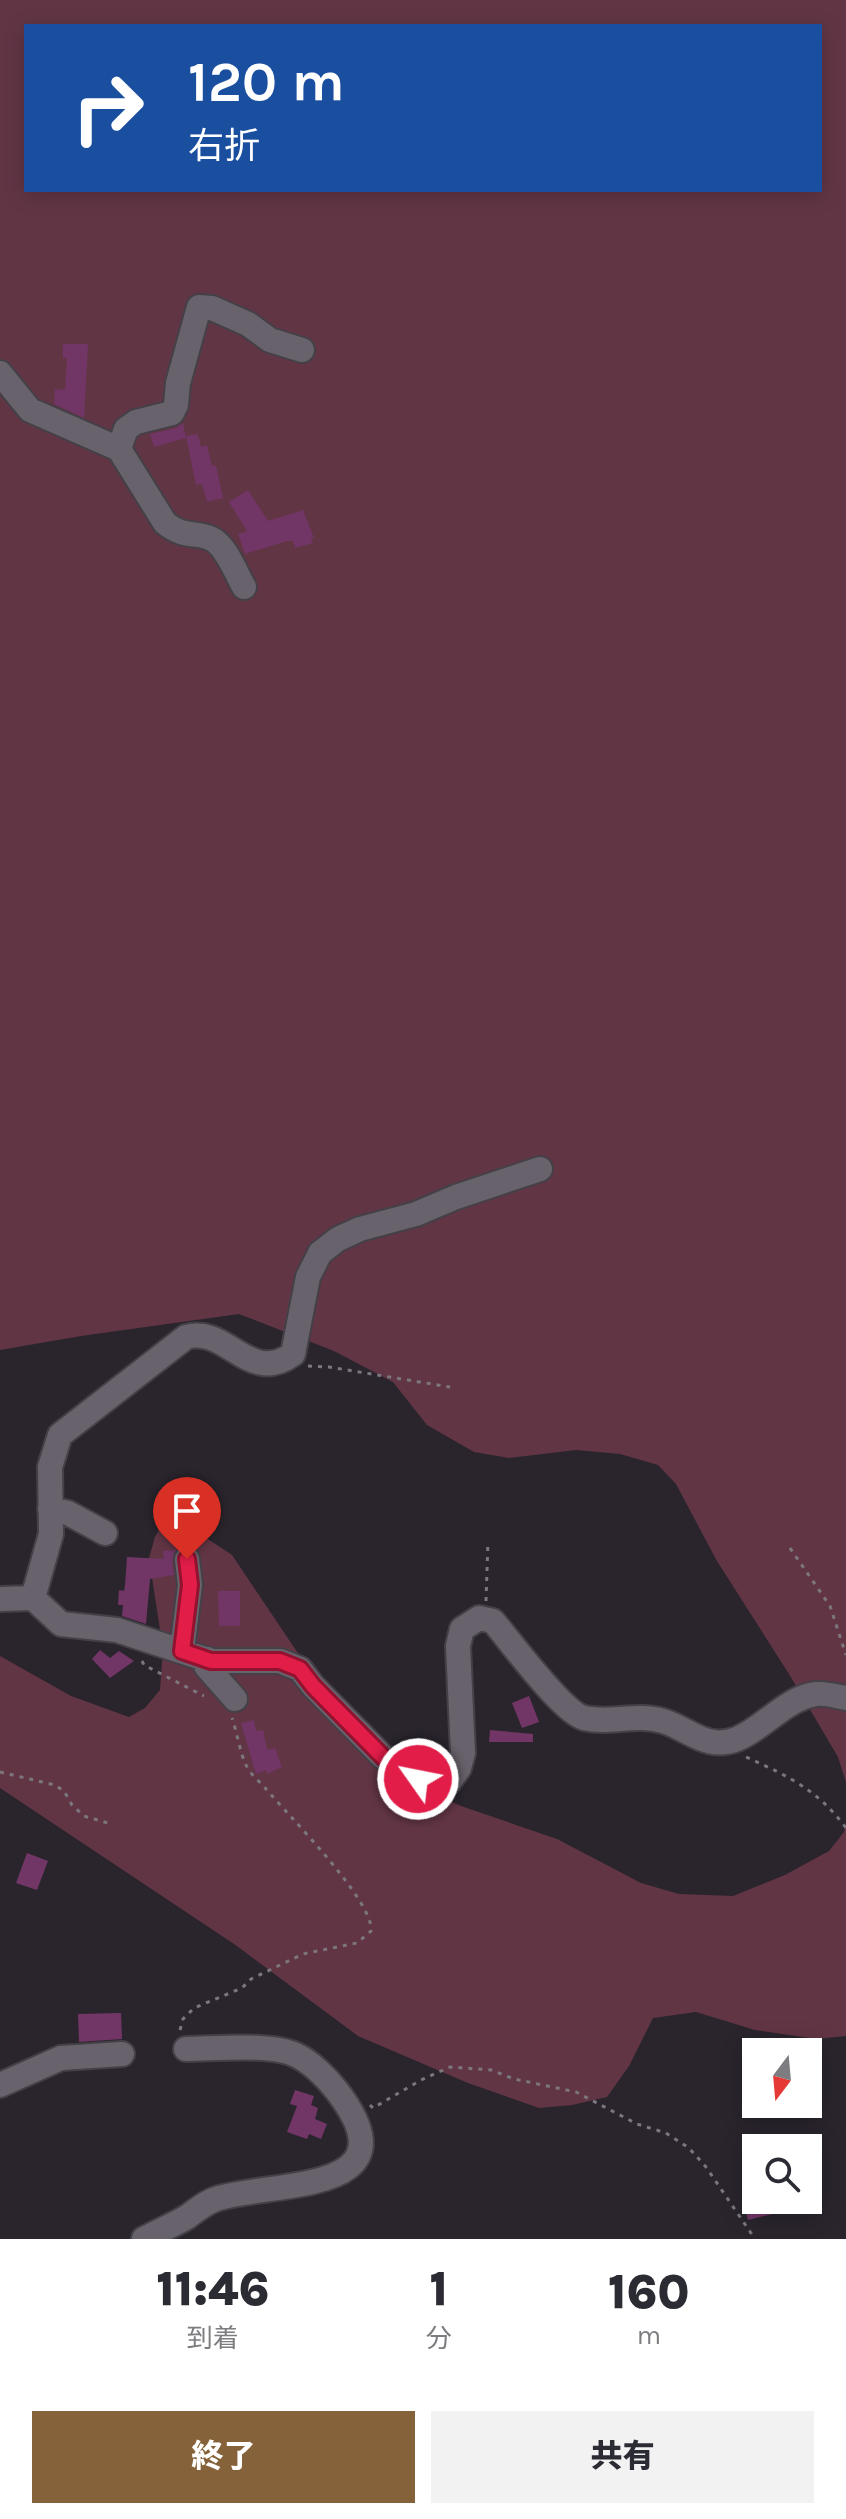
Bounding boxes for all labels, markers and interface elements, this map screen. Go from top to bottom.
text: 120 m [188,49,345,114]
icon: right [56,56,160,160]
text: 右折 [188,125,260,167]
pin [153,1477,221,1559]
icon: arrive [165,1489,209,1533]
position arrow [376,1737,460,1821]
north arrow [742,2038,822,2118]
map controls [742,2038,822,2214]
button: search [742,2134,822,2214]
text: 11:46 [156,2261,269,2317]
text: 1 [429,2261,448,2317]
text: 160 [608,2264,690,2320]
text: m [637,2320,661,2351]
text: 到着 [187,2323,239,2354]
text: 分 [426,2323,452,2354]
button: 終了 [32,2411,415,2503]
button: 共有 [431,2411,814,2503]

